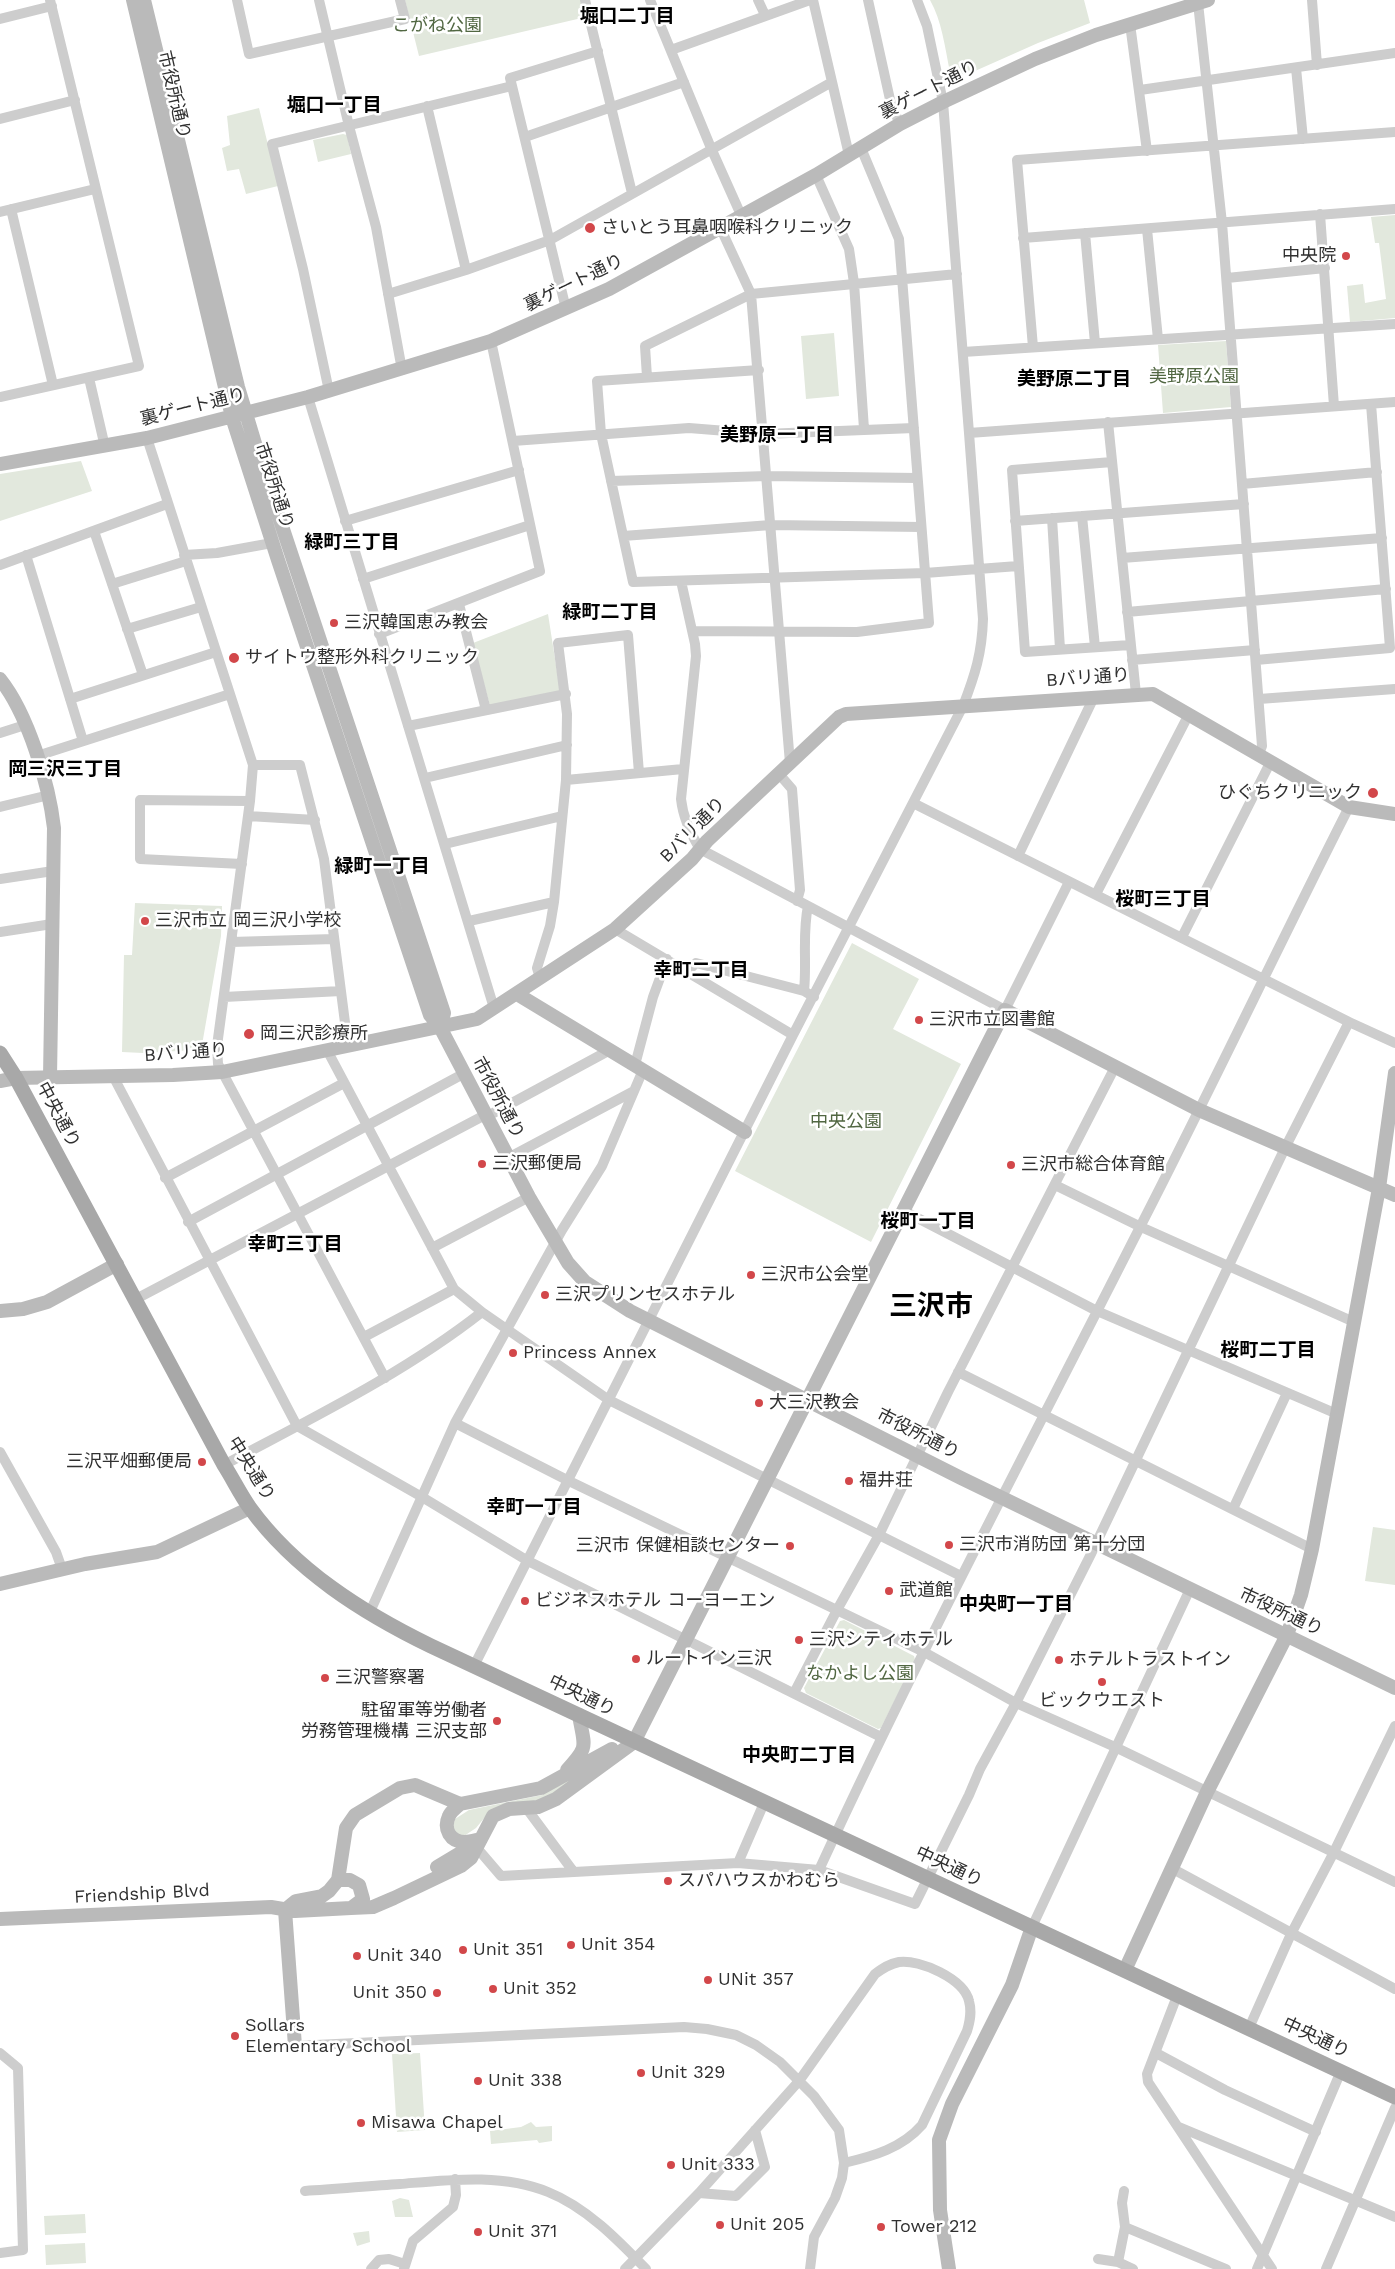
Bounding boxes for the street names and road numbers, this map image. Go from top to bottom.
street label: 市役所通り [153,49,195,141]
street label: 裏ゲート通り [876,56,982,124]
street label: 裏ゲート通り [521,250,627,316]
street label: 裏ゲート通り [138,383,248,431]
street label: 市役所通り [250,440,298,532]
street label: Bバリ通り [1045,664,1131,692]
street label: Bバリ通り [656,793,730,867]
street label: Bバリ通り [143,1039,229,1067]
street label: 市役所通り [467,1053,529,1143]
street label: 中央通り [32,1078,84,1152]
street label: 市役所通り [873,1404,963,1464]
street label: 中央通り [223,1433,279,1505]
street label: 市役所通り [1236,1583,1326,1641]
street label: 中央通り [545,1671,619,1721]
street label: 中央通り [912,1842,986,1892]
street label: Friendship Blvd [74,1880,210,1908]
street label: 中央通り [1279,2013,1353,2063]

